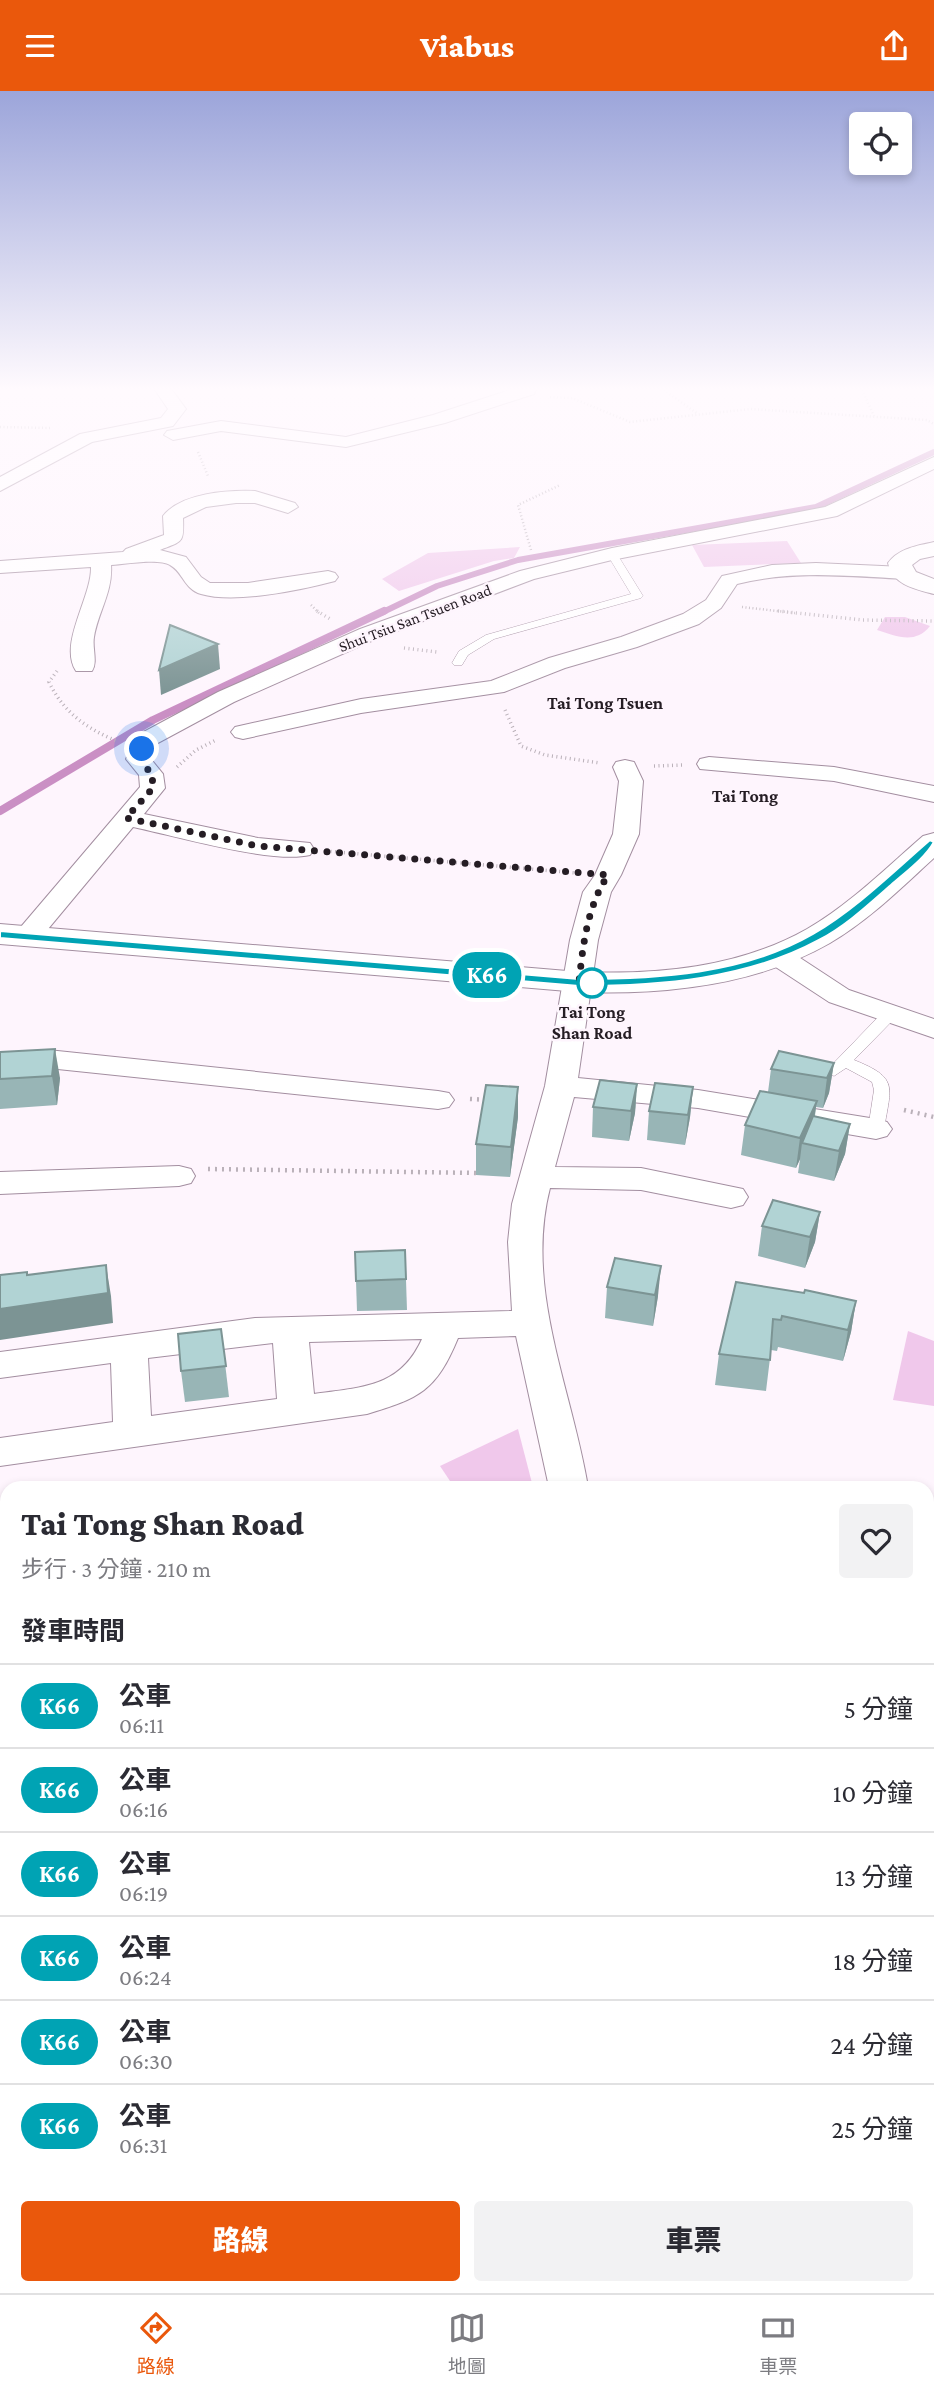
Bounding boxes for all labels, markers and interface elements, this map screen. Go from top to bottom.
icon: menu [21,27,59,65]
icon: share [875,27,913,65]
text: Viabus [420,28,514,64]
map controls [849,112,912,175]
button: locate [849,112,912,175]
street label: Shui Tsiu San Tsuen Road [336,581,494,655]
district label: Tai Tong Tsuen [547,693,664,713]
your location [124,731,159,766]
district label: Tai Tong [712,786,778,806]
line badge: K66 [447,952,527,998]
text: K66 [466,961,508,988]
marker: Tai Tong Shan Road [577,968,607,998]
place label: Tai Tong Shan Road [552,1002,632,1043]
button: heart [839,1504,913,1578]
text: Tai Tong Shan Road [21,1505,304,1542]
text: 步行 · 3 分鐘 · 210 m [21,1556,211,1582]
text: 發車時間 [21,1617,125,1646]
text: 公車 [119,1682,171,1711]
text: K66 [39,1692,80,1719]
text: 5 分鐘 [844,1695,913,1724]
text: 06:11 [119,1712,164,1738]
text: 公車 [119,1766,171,1795]
text: K66 [39,1776,80,1803]
text: 10 分鐘 [833,1779,913,1808]
text: 06:16 [119,1796,168,1822]
text: 公車 [119,1850,171,1879]
text: K66 [39,1860,80,1887]
text: 13 分鐘 [835,1863,913,1892]
text: 06:19 [119,1880,168,1906]
text: 公車 [119,1934,171,1963]
text: K66 [39,1944,80,1971]
text: 18 分鐘 [834,1947,913,1976]
text: 06:24 [119,1964,172,1990]
text: 公車 [119,2018,171,2047]
text: K66 [39,2028,80,2055]
text: 24 分鐘 [830,2031,913,2060]
text: 06:30 [119,2048,173,2074]
text: 公車 [119,2102,171,2131]
text: K66 [39,2112,80,2139]
text: 25 分鐘 [831,2115,913,2144]
text: 06:31 [119,2132,168,2158]
button: 路線 [21,2201,460,2281]
button: 車票 [474,2201,913,2281]
tab: 路線 [137,2309,175,2378]
tab: 地圖 [448,2309,486,2378]
tab: 車票 [759,2309,797,2378]

